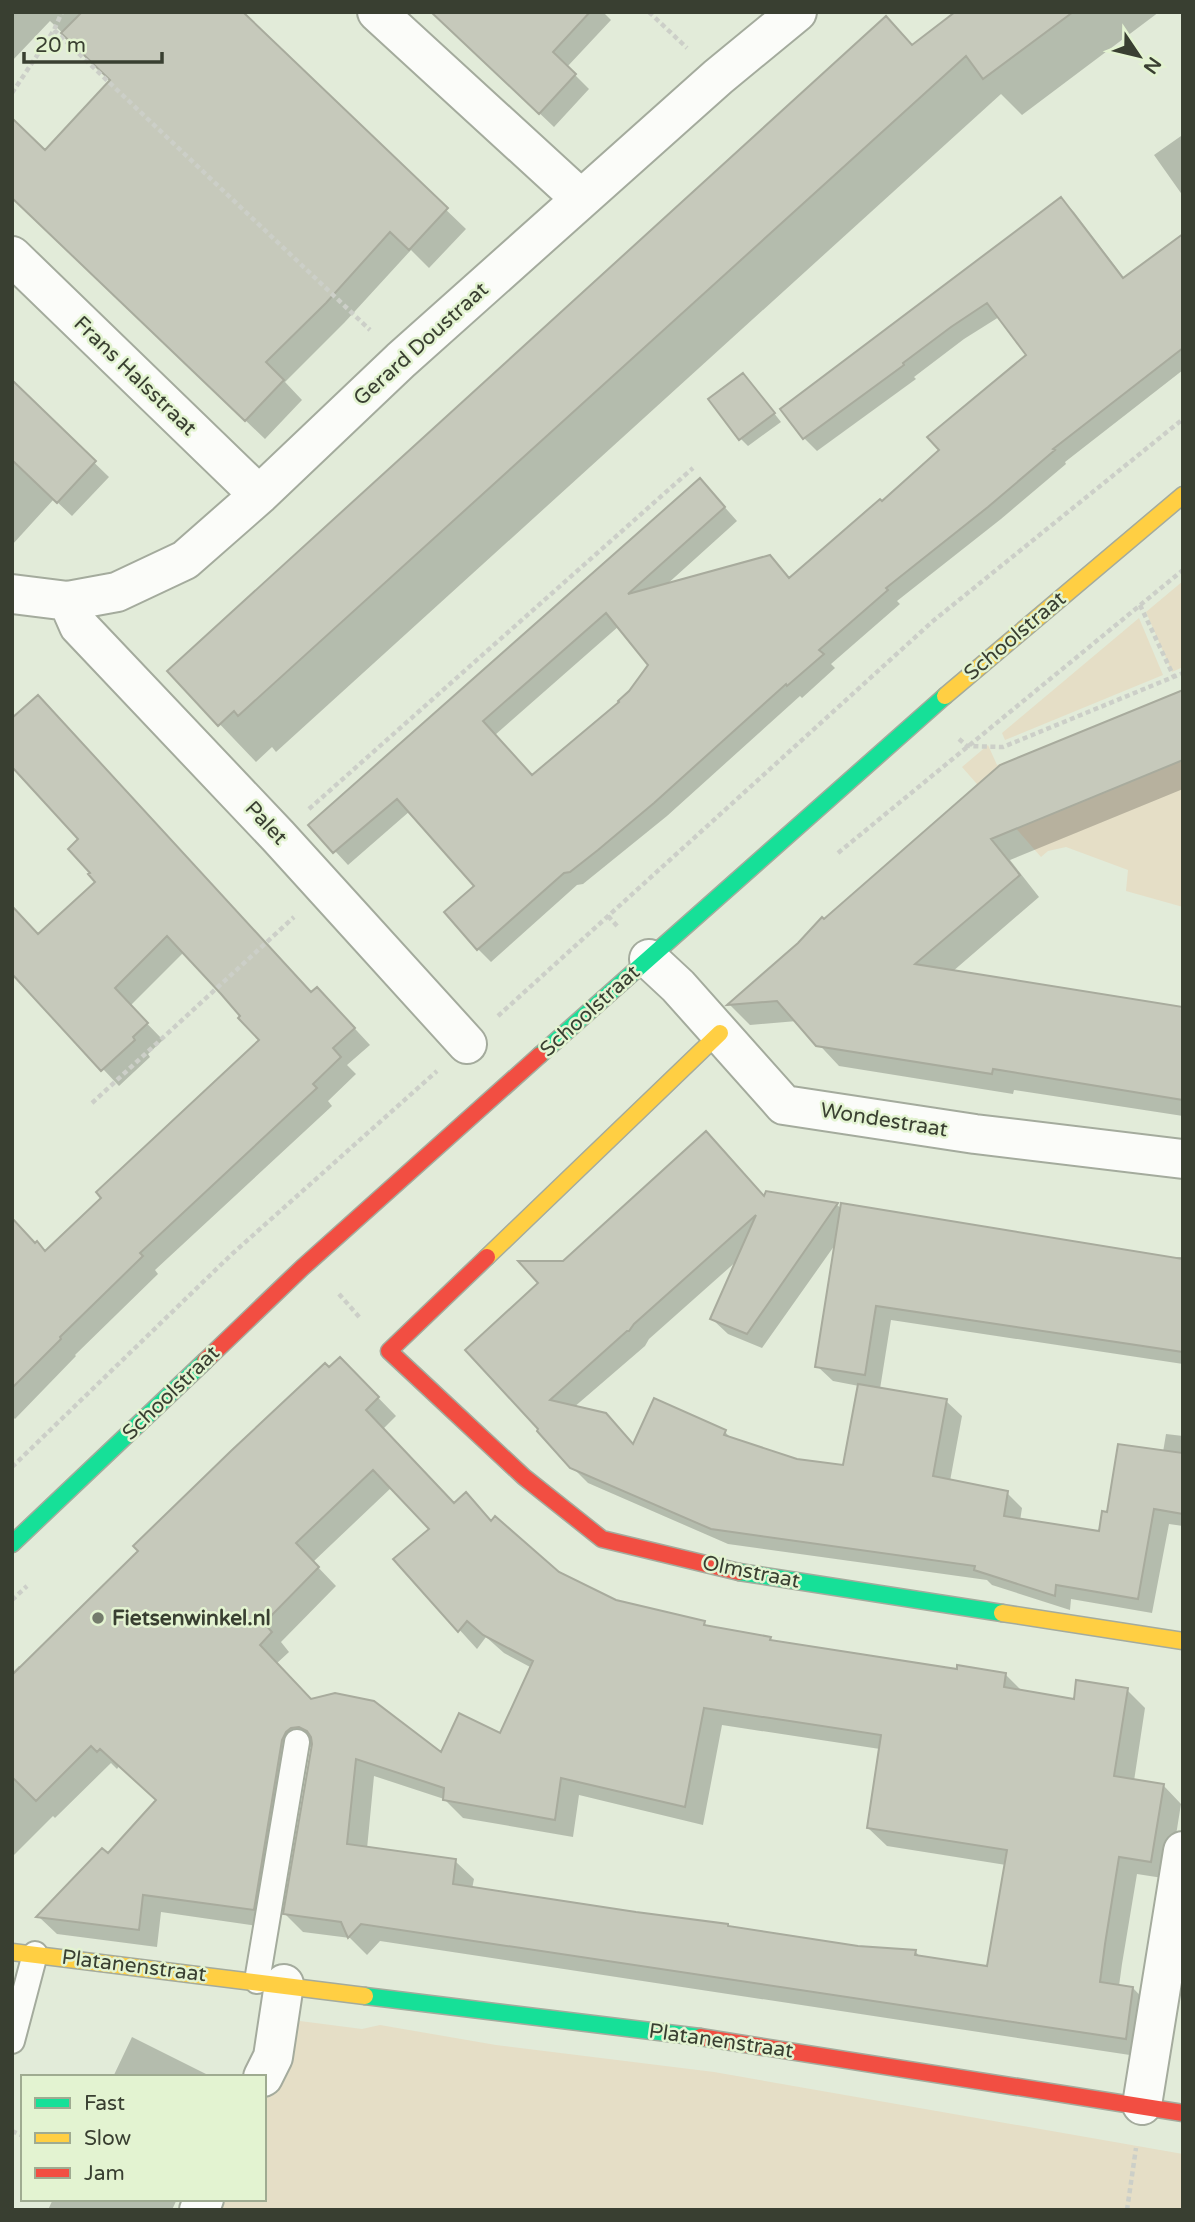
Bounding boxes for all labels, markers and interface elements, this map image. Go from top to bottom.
scale bar [24,21,163,65]
north arrow [1104,21,1174,91]
text: 20 m [35,33,86,58]
text: N [1139,53,1165,78]
street label: Gerard Doustraat [349,277,493,411]
street label: Frans Halsstraat [68,311,202,441]
street label: Schoolstraat [959,586,1071,686]
street label: Palet [240,796,292,850]
street label: Schoolstraat [535,960,645,1062]
street label: Wondestraat [819,1098,949,1142]
street label: Schoolstraat [117,1341,225,1445]
street label: Olmstraat [700,1550,802,1594]
place label: Fietsenwinkel.nl [112,1606,271,1631]
marker: Fietsenwinkel.nl [90,1610,106,1626]
street label: Platanenstraat [60,1945,208,1987]
street label: Platanenstraat [647,2018,795,2064]
legend [21,2075,266,2201]
text: Fast [84,2091,125,2116]
text: Slow [84,2126,132,2151]
text: Jam [84,2161,125,2186]

